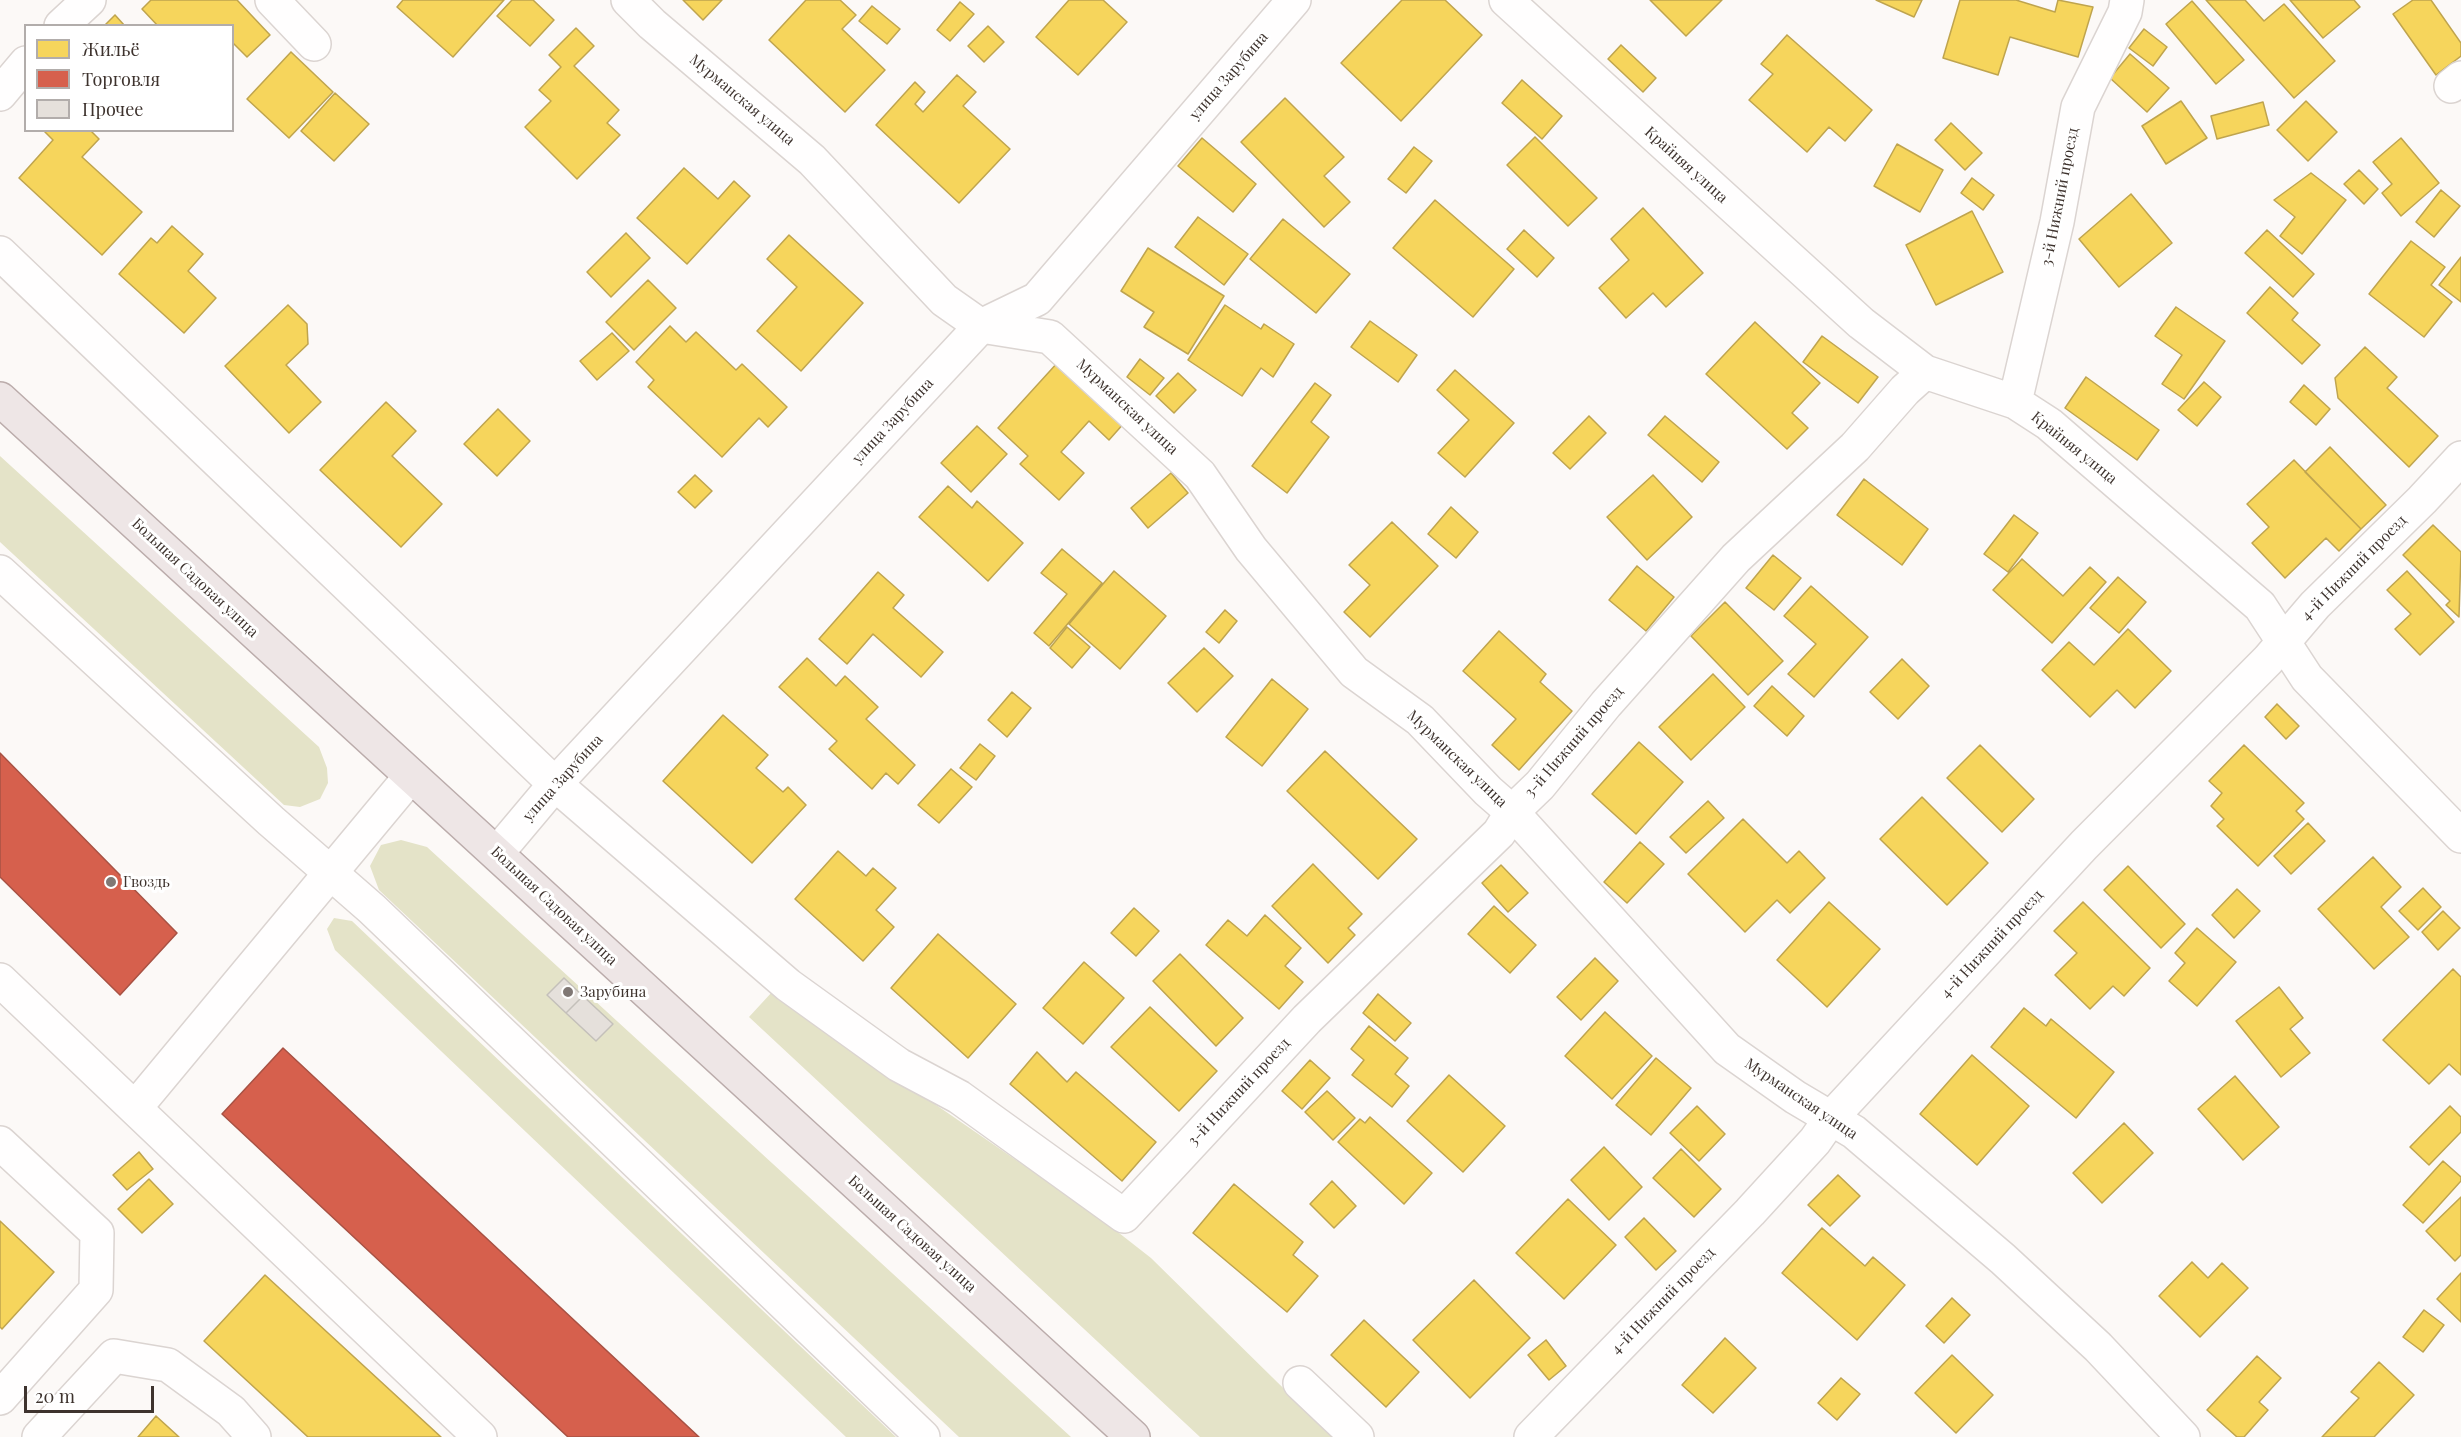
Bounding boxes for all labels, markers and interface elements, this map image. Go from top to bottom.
legend [24,24,234,132]
street label: улица Зарубина [1186,28,1272,124]
text: Жильё [82,37,140,61]
street label: Мурманская улица [686,51,798,149]
text: Торговля [82,67,160,91]
text: Прочее [82,97,143,121]
street label: Крайняя улица [1641,123,1731,207]
street label: 3-й Нижний проезд [2038,126,2082,268]
street label: Мурманская улица [1073,355,1181,459]
street label: улица Зарубина [849,374,937,468]
street label: Крайняя улица [2027,408,2121,488]
street label: 4-й Нижний проезд [2298,512,2410,624]
street label: Большая Садовая улица [128,515,262,641]
street label: 3-й Нижний проезд [1521,683,1627,801]
street label: Мурманская улица [1403,707,1511,811]
street label: улица Зарубина [519,731,607,825]
street label: Большая Садовая улица [487,843,621,969]
place label: Гвоздь [123,873,170,891]
marker: Гвоздь [104,875,118,889]
street label: 4-й Нижний проезд [1937,886,2047,1002]
place label: Зарубина [580,983,646,1001]
marker: Зарубина [561,985,575,999]
street label: 3-й Нижний проезд [1184,1034,1294,1150]
street label: Мурманская улица [1741,1055,1861,1143]
street label: Большая Садовая улица [844,1172,980,1296]
street label: 4-й Нижний проезд [1607,1244,1719,1358]
scale bar [27,1374,158,1412]
text: 20 m [35,1384,75,1408]

